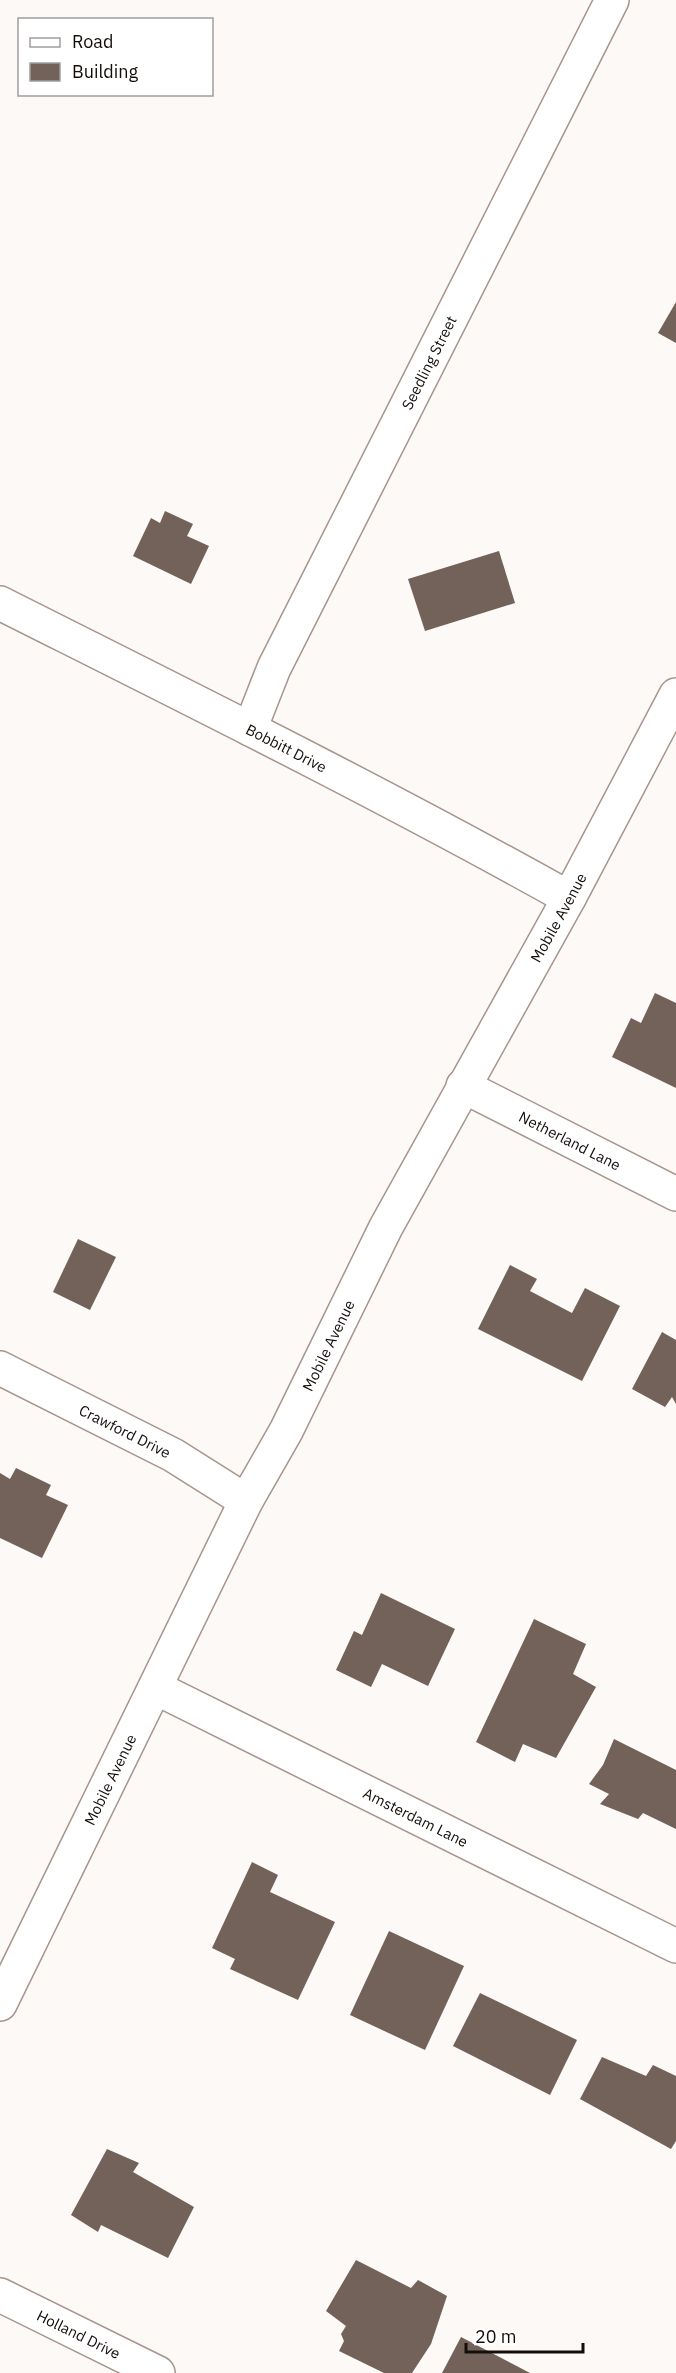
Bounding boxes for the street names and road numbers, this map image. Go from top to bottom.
street label: Seedling Street [397,312,460,413]
street label: Bobbitt Drive [243,719,330,776]
street label: Mobile Avenue [526,869,590,965]
street label: Netherland Lane [516,1107,624,1174]
street label: Mobile Avenue [298,1297,358,1394]
street label: Crawford Drive [76,1400,174,1462]
street label: Mobile Avenue [80,1731,140,1828]
street label: Amsterdam Lane [360,1783,471,1851]
street label: Holland Drive [34,2305,124,2363]

